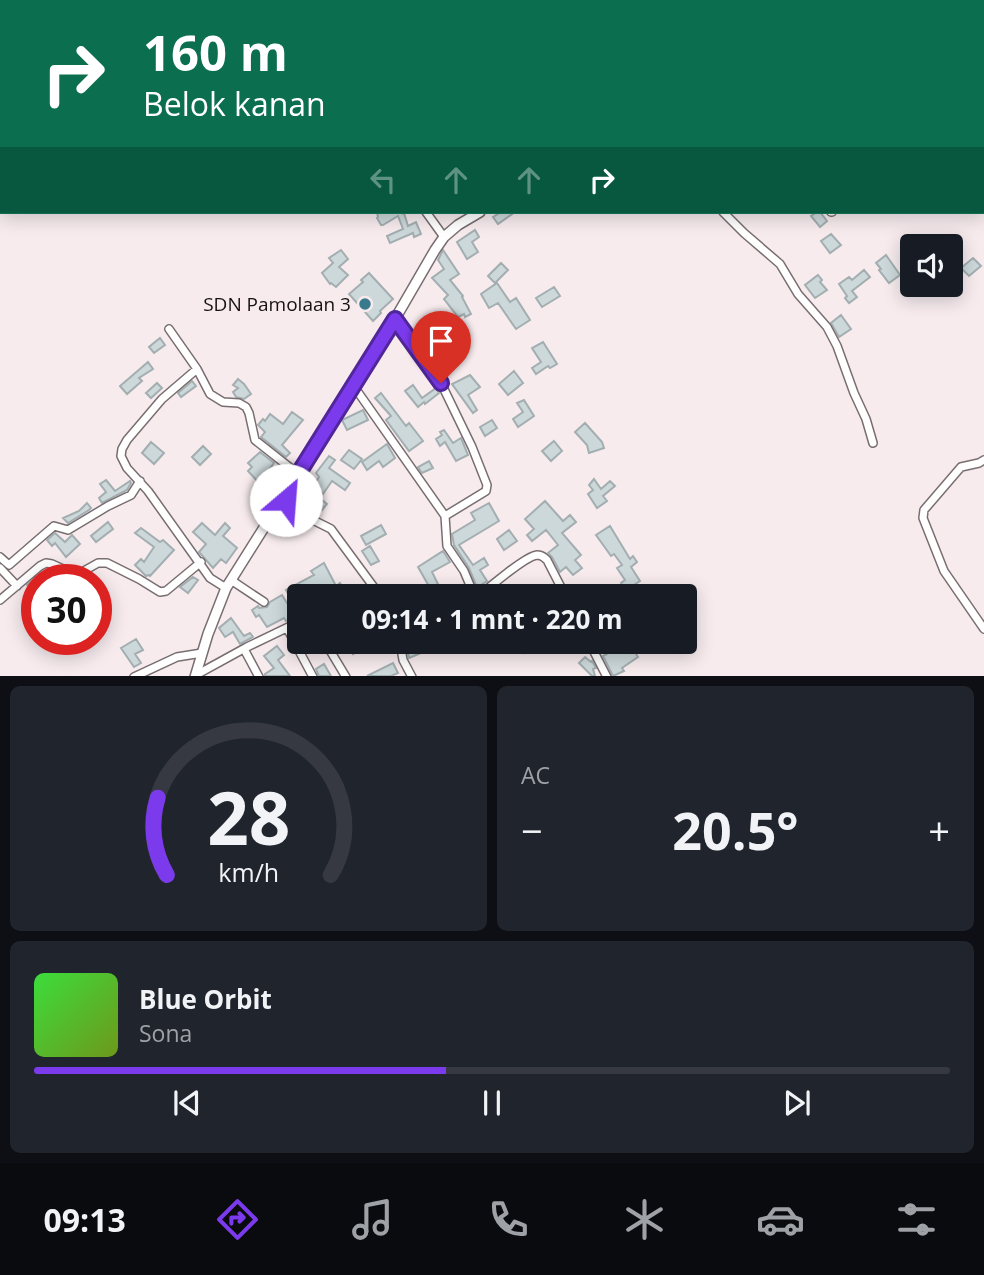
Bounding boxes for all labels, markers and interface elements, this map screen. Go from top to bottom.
text: 160 m [143,19,288,85]
icon: right [28,28,119,119]
text: Belok kanan [143,82,326,125]
icon: left [364,161,402,199]
icon: ahead [437,161,475,199]
icon: ahead [510,161,548,199]
icon: right [583,161,621,199]
map controls [900,234,963,297]
button: sound [900,234,963,297]
place label: SDN Pamolaan 3 [203,291,351,317]
marker: SDN Pamolaan 3 [357,296,373,312]
pin [411,311,471,383]
icon: arrive [422,322,460,360]
position arrow [249,463,323,537]
speed limit sign: 30 [21,564,112,655]
text: 09:14 · 1 mnt · 220 m [361,601,623,637]
text: AC [521,759,550,791]
text: 28 [207,767,290,866]
text: 20.5° [672,794,799,865]
text: − [521,804,543,856]
text: + [928,804,950,856]
text: km/h [218,854,279,888]
text: Blue Orbit [139,981,272,1017]
text: Sona [139,1017,192,1049]
icon: previous [168,1084,206,1122]
icon: pause [473,1084,511,1122]
icon: next [778,1084,816,1122]
icon: directions [213,1195,262,1244]
icon: music [348,1195,397,1244]
icon: phone [484,1195,533,1244]
icon: climate [620,1195,669,1244]
icon: car [756,1195,805,1244]
icon: filters [892,1195,941,1244]
text: 09:13 [43,1198,126,1241]

